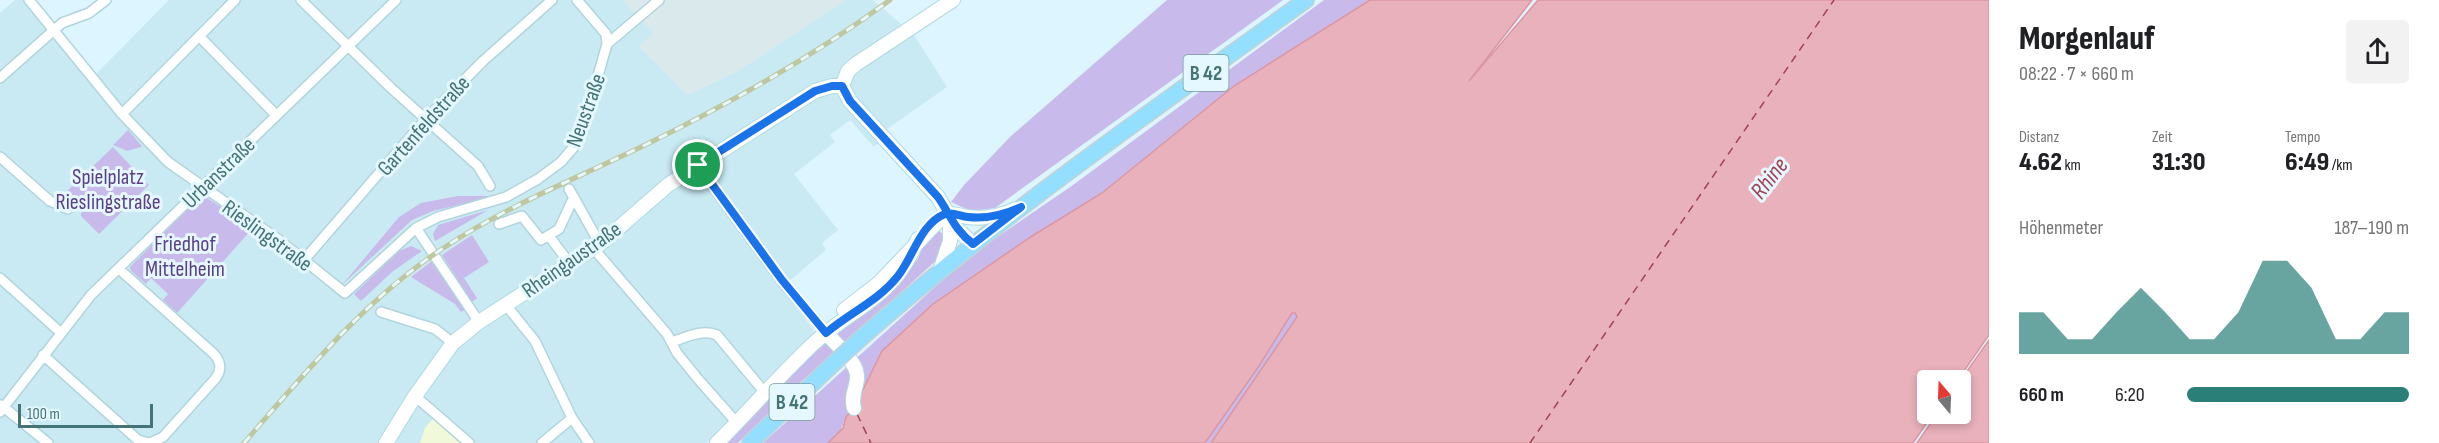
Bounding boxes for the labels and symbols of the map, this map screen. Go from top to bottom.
road number: B 42 [1184,55,1228,91]
street label: Gartenfeldstraße [372,70,476,182]
street label: Neustraße [561,70,612,151]
street label: Urbanstraße [177,132,261,215]
pin [672,139,723,190]
water label: Rhine [1744,152,1795,205]
park label: Spielplatz Rieslingstraße [56,164,160,216]
street label: Rieslingstraße [217,194,318,278]
street label: Rheingaustraße [517,216,627,304]
park label: Friedhof Mittelheim [145,231,225,283]
north arrow [1917,370,1971,424]
road number: B 42 [770,384,814,420]
scale bar [18,401,153,428]

